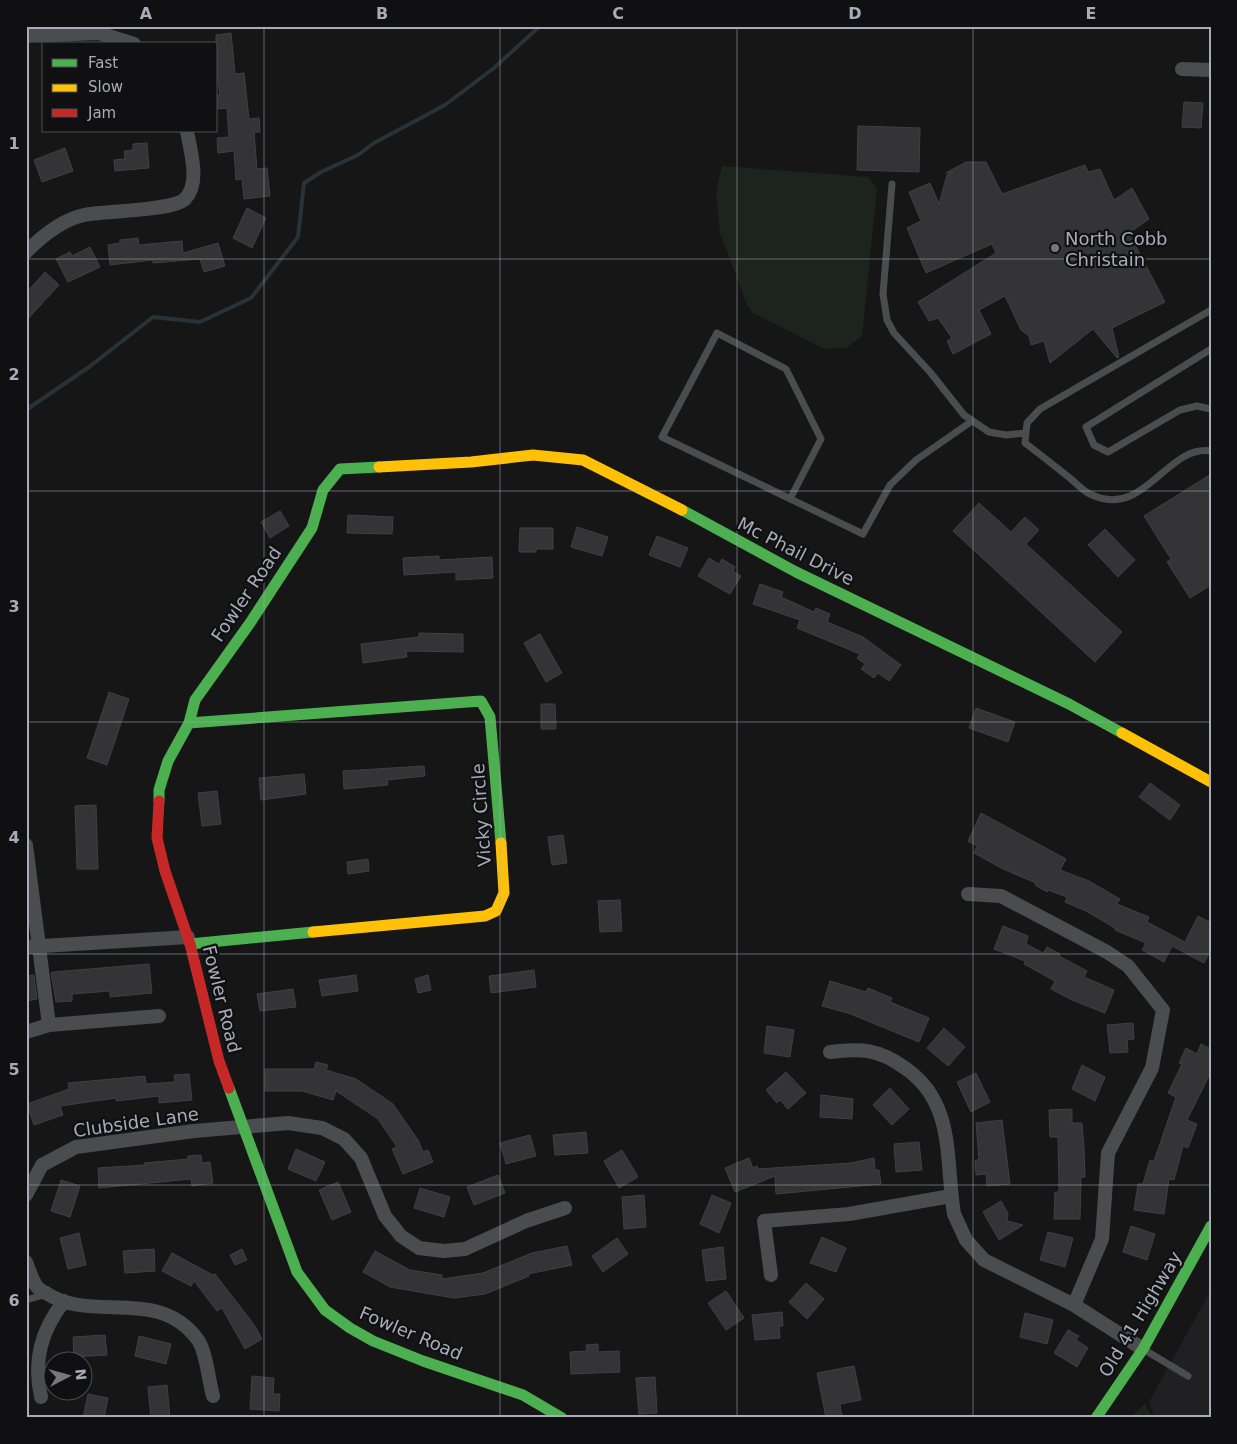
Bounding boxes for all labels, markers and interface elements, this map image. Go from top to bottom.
text: A [140,4,153,23]
text: B [376,4,388,23]
text: C [612,4,624,23]
text: D [848,4,862,23]
text: E [1086,4,1096,23]
legend [42,42,218,132]
text: Fast [88,54,118,72]
text: Slow [88,78,123,96]
text: Jam [87,104,116,122]
text: 1 [8,134,20,153]
place label: North Cobb Christain [1065,228,1168,270]
marker: North Cobb Christain [1049,242,1061,254]
text: 2 [8,365,20,384]
street label: Mc Phail Drive [734,513,858,589]
street label: Fowler Road [207,543,285,645]
text: 3 [8,597,20,616]
street label: Vicky Circle [467,763,495,867]
text: 4 [8,828,20,847]
street label: Fowler Road [199,943,245,1055]
text: 5 [8,1060,20,1079]
street label: Clubside Lane [72,1103,200,1141]
street label: Old 41 Highway [1094,1247,1186,1381]
text: 6 [8,1291,20,1310]
street label: Fowler Road [356,1302,466,1364]
north arrow [42,1352,92,1402]
text: N [72,1368,89,1381]

